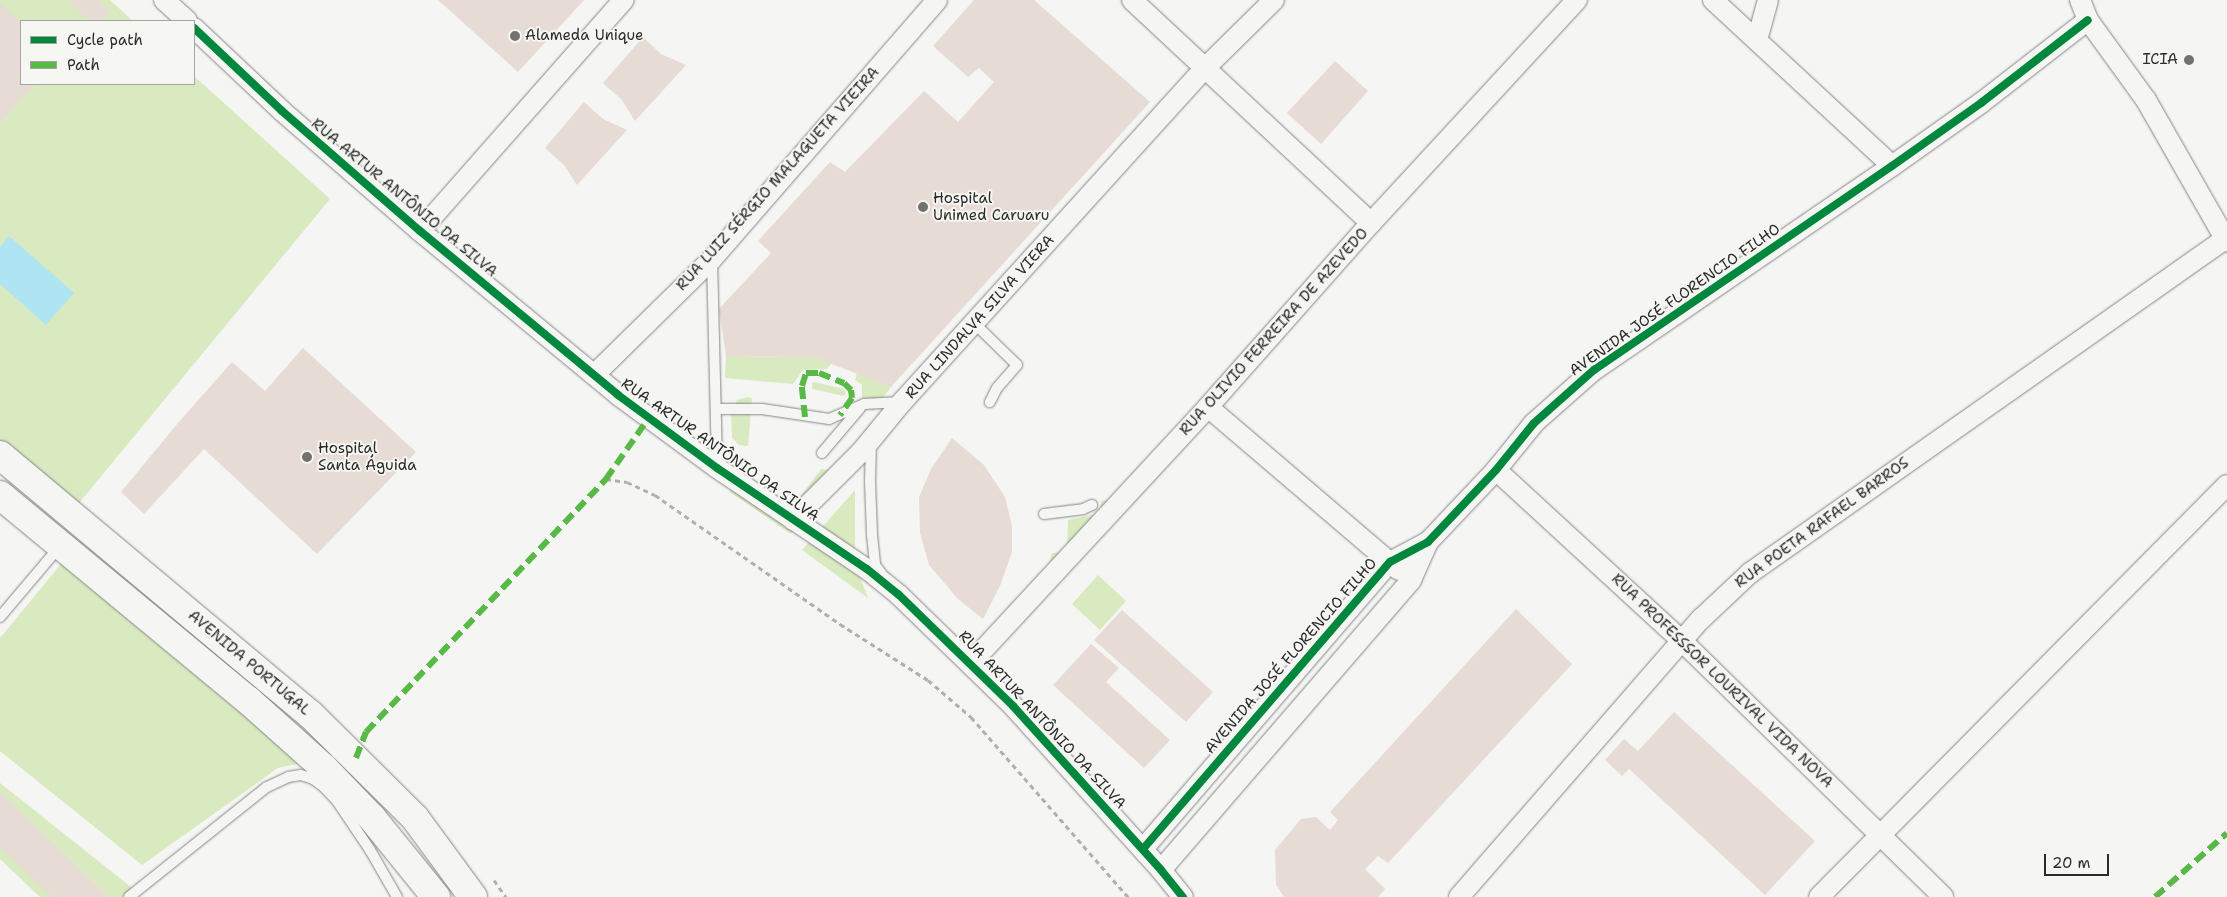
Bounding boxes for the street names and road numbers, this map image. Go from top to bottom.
street label: RUA LUIZ SÉRGIO MALAGUETA VIEIRA [673,63,883,295]
street label: RUA ARTUR ANTÔNIO DA SILVA [307,115,501,281]
street label: AVENIDA JOSÉ FLORENCIO FILHO [1566,220,1784,380]
street label: RUA OLIVIO FERREIRA DE AZEVEDO [1176,225,1372,439]
street label: RUA LINDALVA SILVA VIERA [902,231,1058,403]
street label: RUA ARTUR ANTÔNIO DA SILVA [618,375,822,525]
street label: RUA POETA RAFAEL BARROS [1732,454,1912,592]
street label: AVENIDA JOSÉ FLORENCIO FILHO [1201,555,1381,757]
street label: RUA PROFESSSOR LOURIVAL VIDA NOVA [1608,570,1836,792]
street label: AVENIDA PORTUGAL [184,607,314,719]
street label: RUA ARTUR ANTÔNIO DA SILVA [955,627,1129,813]

